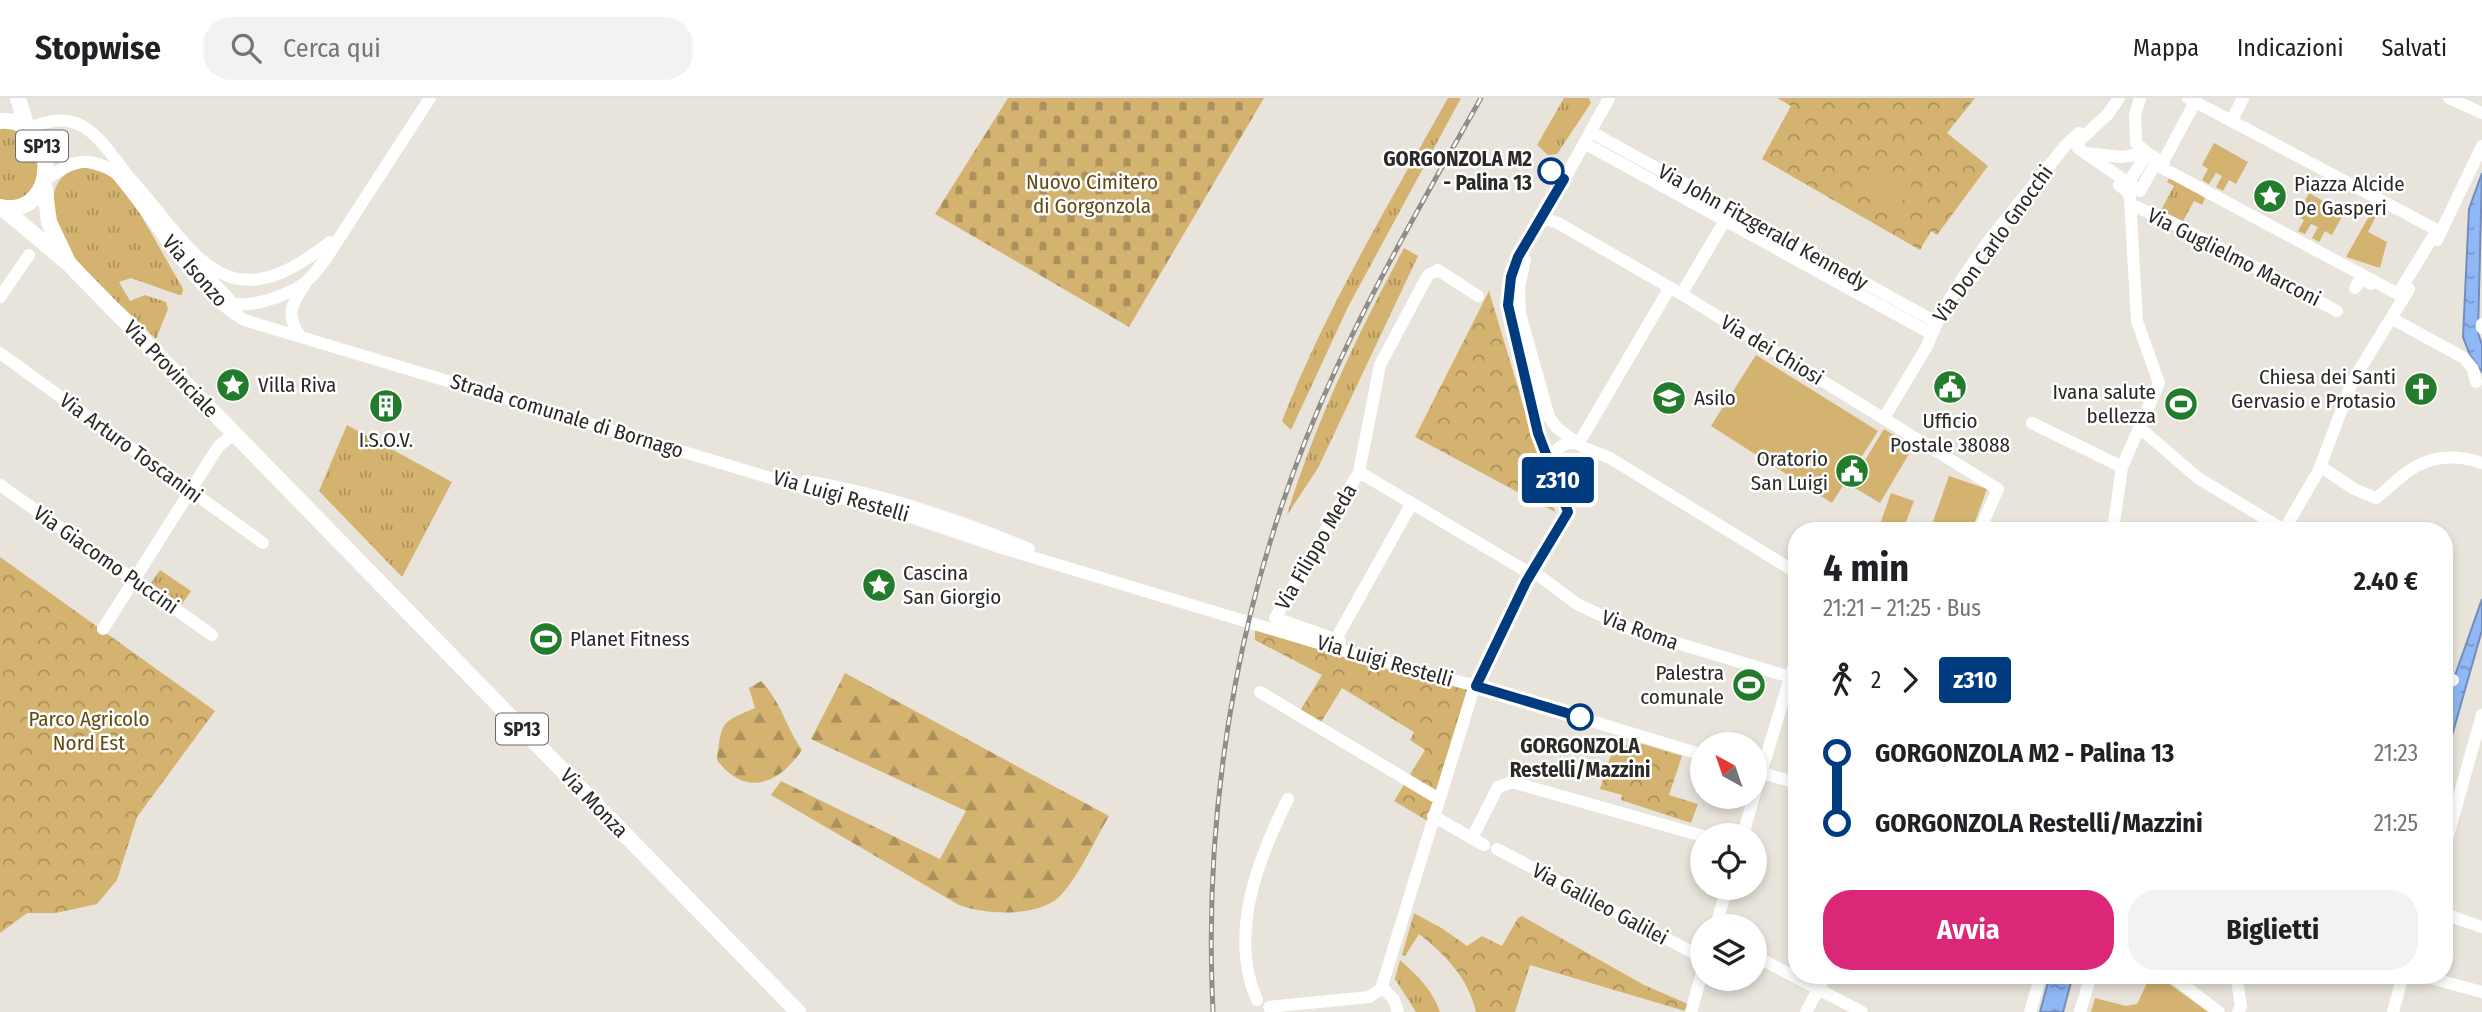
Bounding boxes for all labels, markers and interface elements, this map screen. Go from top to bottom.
search box [203,17,693,80]
text: Stopwise [35,28,161,68]
icon: search [227,29,265,67]
text: Cerca qui [283,33,381,64]
text: Mappa [2133,34,2199,62]
text: Indicazioni [2237,34,2343,62]
text: Salvati [2381,34,2447,62]
road number: SP13 [16,130,68,162]
place label: GORGONZOLA M2 - Palina 13 [1383,146,1532,196]
marker: GORGONZOLA M2 - Palina 13 [1538,158,1564,184]
street label: Via John Fitzgerald Kennedy [1653,158,1873,296]
street label: Via Don Carlo Gnocchi [1927,160,2059,328]
park label: Nuovo Cimitero di Gorgonzola [1026,169,1158,219]
place label: Piazza Alcide De Gasperi [2294,171,2405,221]
place icon: Piazza Alcide De Gasperi [2251,177,2289,215]
street label: Via Guglielmo Marconi [2143,202,2325,312]
street label: Via Isonzo [157,230,233,312]
street label: Via dei Chiosi [1716,309,1828,391]
street label: Via Provinciale [118,315,224,423]
place label: Chiesa dei Santi Gervasio e Protasio [2231,364,2396,414]
place icon: Villa Riva [214,366,252,404]
street label: Strada comunale di Bornago [447,368,687,464]
public building icon: Ufficio Postale 38088 [1931,368,1969,406]
church icon: Chiesa dei Santi Gervasio e Protasio [2402,370,2440,408]
place label: Villa Riva [258,372,336,398]
school or university icon: Asilo [1650,379,1688,417]
place label: Ivana salute bellezza [2053,379,2156,429]
place label: Asilo [1694,385,1736,411]
sports icon: Ivana salute bellezza [2162,385,2200,423]
street label: Via Arturo Toscanini [54,387,208,509]
building icon: I.S.O.V. [367,387,405,425]
place label: Ufficio Postale 38088 [1890,408,2010,458]
place label: I.S.O.V. [359,427,413,453]
place label: Oratorio San Luigi [1751,446,1828,496]
public building icon: Oratorio San Luigi [1833,452,1871,490]
line badge: z310 [1509,457,1607,503]
street label: Via Luigi Restelli [770,464,912,528]
text: z310 [1536,466,1580,494]
street label: Via Filippo Meda [1269,479,1363,615]
street label: Via Giacomo Puccini [28,500,184,620]
text: 4 min [1823,545,1909,591]
place label: Cascina San Giorgio [903,560,1001,610]
place icon: Cascina San Giorgio [860,566,898,604]
text: 2.40 € [2354,566,2418,597]
text: 21:21 – 21:25 · Bus [1823,594,1981,622]
street label: Via Roma [1598,604,1682,656]
sports icon: Planet Fitness [527,620,565,658]
place label: Planet Fitness [570,626,690,652]
street label: Via Luigi Restelli [1314,629,1456,693]
place label: Palestra comunale [1640,660,1724,710]
icon: walk [1823,661,1861,699]
icon: forward [1891,661,1929,699]
sports icon: Palestra comunale [1730,666,1768,704]
text: 2 [1871,666,1881,694]
text: z310 [1953,666,1997,694]
marker: GORGONZOLA Restelli/Mazzini [1567,704,1593,730]
park label: Parco Agricolo Nord Est [28,706,150,756]
road number: SP13 [496,714,548,744]
north arrow [1690,732,1768,808]
map controls [1690,732,1767,991]
place label: GORGONZOLA Restelli/Mazzini [1510,733,1650,783]
text: GORGONZOLA M2 - Palina 13 [1875,738,2174,769]
text: 21:23 [2374,739,2418,767]
street label: Via Monza [555,763,633,843]
text: GORGONZOLA Restelli/Mazzini [1875,808,2203,839]
text: 21:25 [2374,809,2418,837]
button: locate [1690,823,1767,900]
street label: Via Galileo Galilei [1528,857,1672,951]
button: Avvia [1823,890,2114,970]
button: Biglietti [2128,890,2418,970]
button: layers [1690,914,1767,991]

